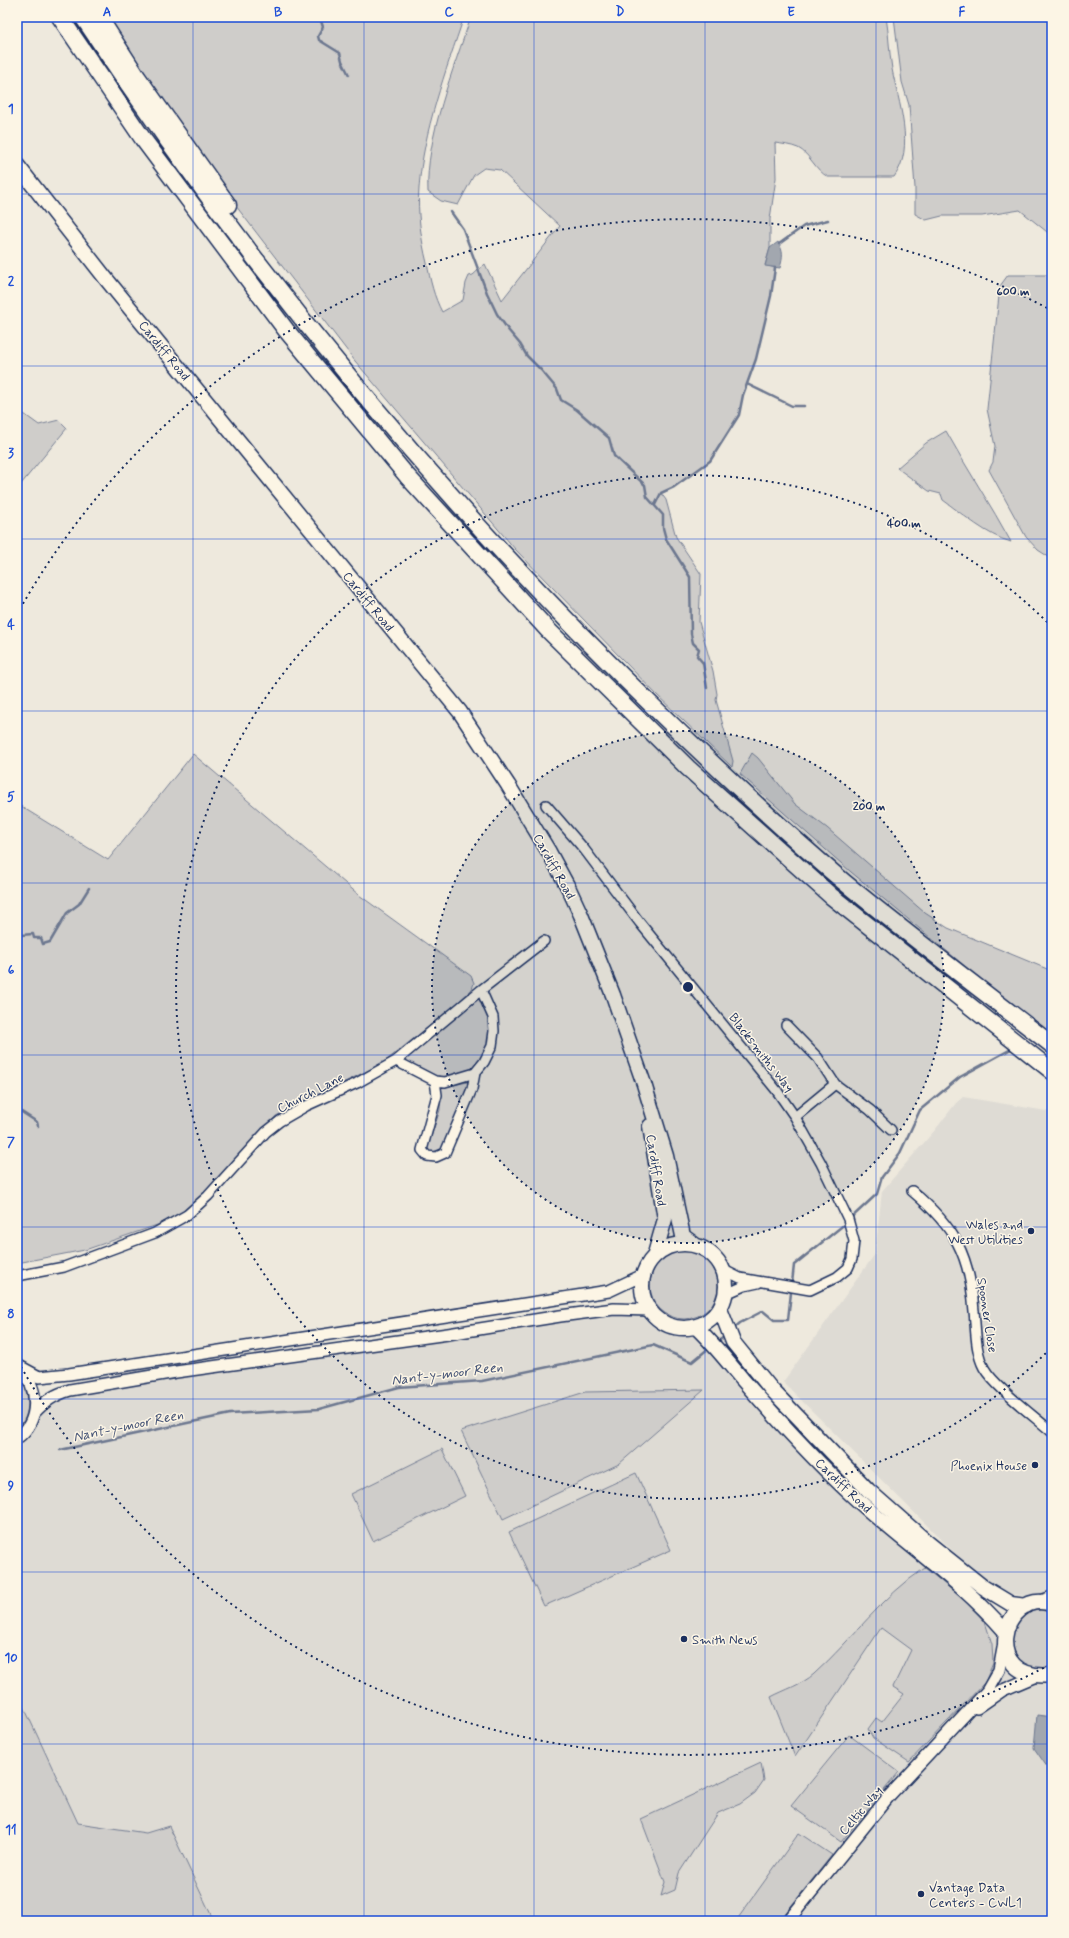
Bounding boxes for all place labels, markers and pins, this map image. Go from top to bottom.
centre of rings [681,980,695,994]
place label: Wales and West Utilities [948,1217,1023,1249]
marker: Wales and West Utilities [1026,1226,1036,1236]
place label: Phoenix House [951,1458,1027,1475]
marker: Phoenix House [1030,1460,1040,1470]
place label: Smith News [692,1632,757,1649]
marker: Smith News [679,1634,689,1644]
place label: Vantage Data Centers - CWL1 [929,1880,1022,1912]
marker: Vantage Data Centers - CWL1 [916,1889,926,1899]

